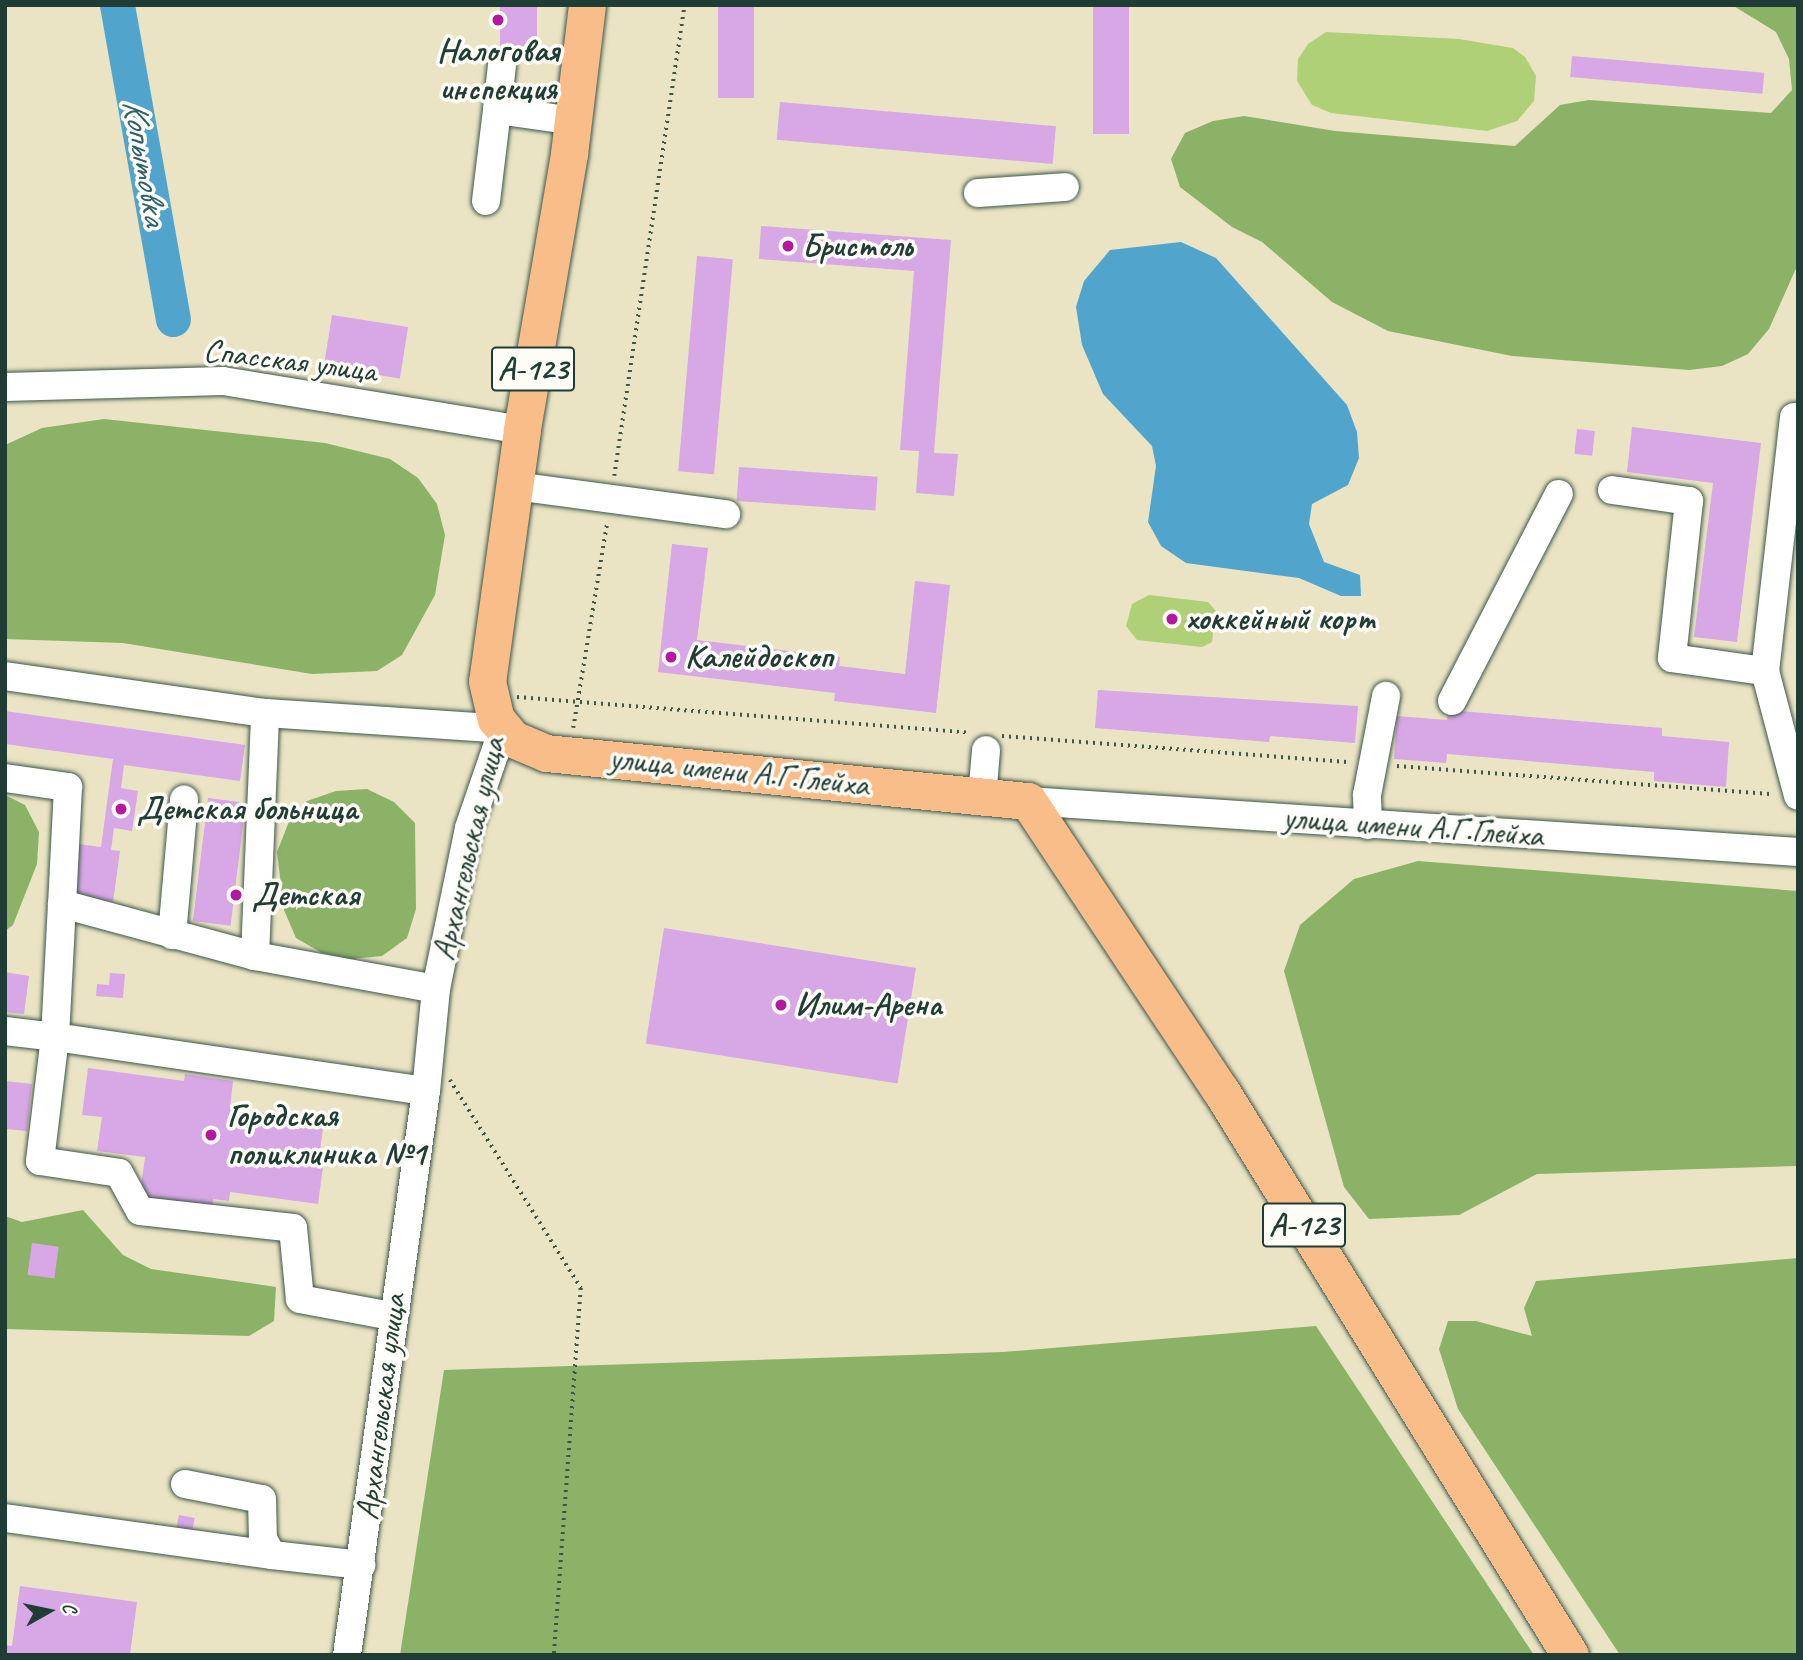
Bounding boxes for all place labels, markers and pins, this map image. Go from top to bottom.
marker: Налоговая инспекция [490,12,506,28]
place label: Налоговая инспекция [437,31,559,109]
place label: Бристоль [802,226,912,266]
marker: Бристоль [780,238,796,254]
place label: хоккейный корт [1186,599,1376,639]
marker: хоккейный корт [1164,611,1180,627]
place label: Калейдоскоп [685,637,833,677]
marker: Калейдоскоп [663,649,679,665]
place label: Детская больница [137,789,357,829]
marker: Детская больница [111,799,131,819]
place label: Детская [252,875,359,915]
marker: Детская [226,885,246,905]
place label: Илим-Арена [795,985,942,1025]
marker: Илим-Арена [773,997,789,1013]
place label: Городская поликлиника №1 [227,1096,426,1174]
marker: Городская поликлиника №1 [201,1125,221,1145]

